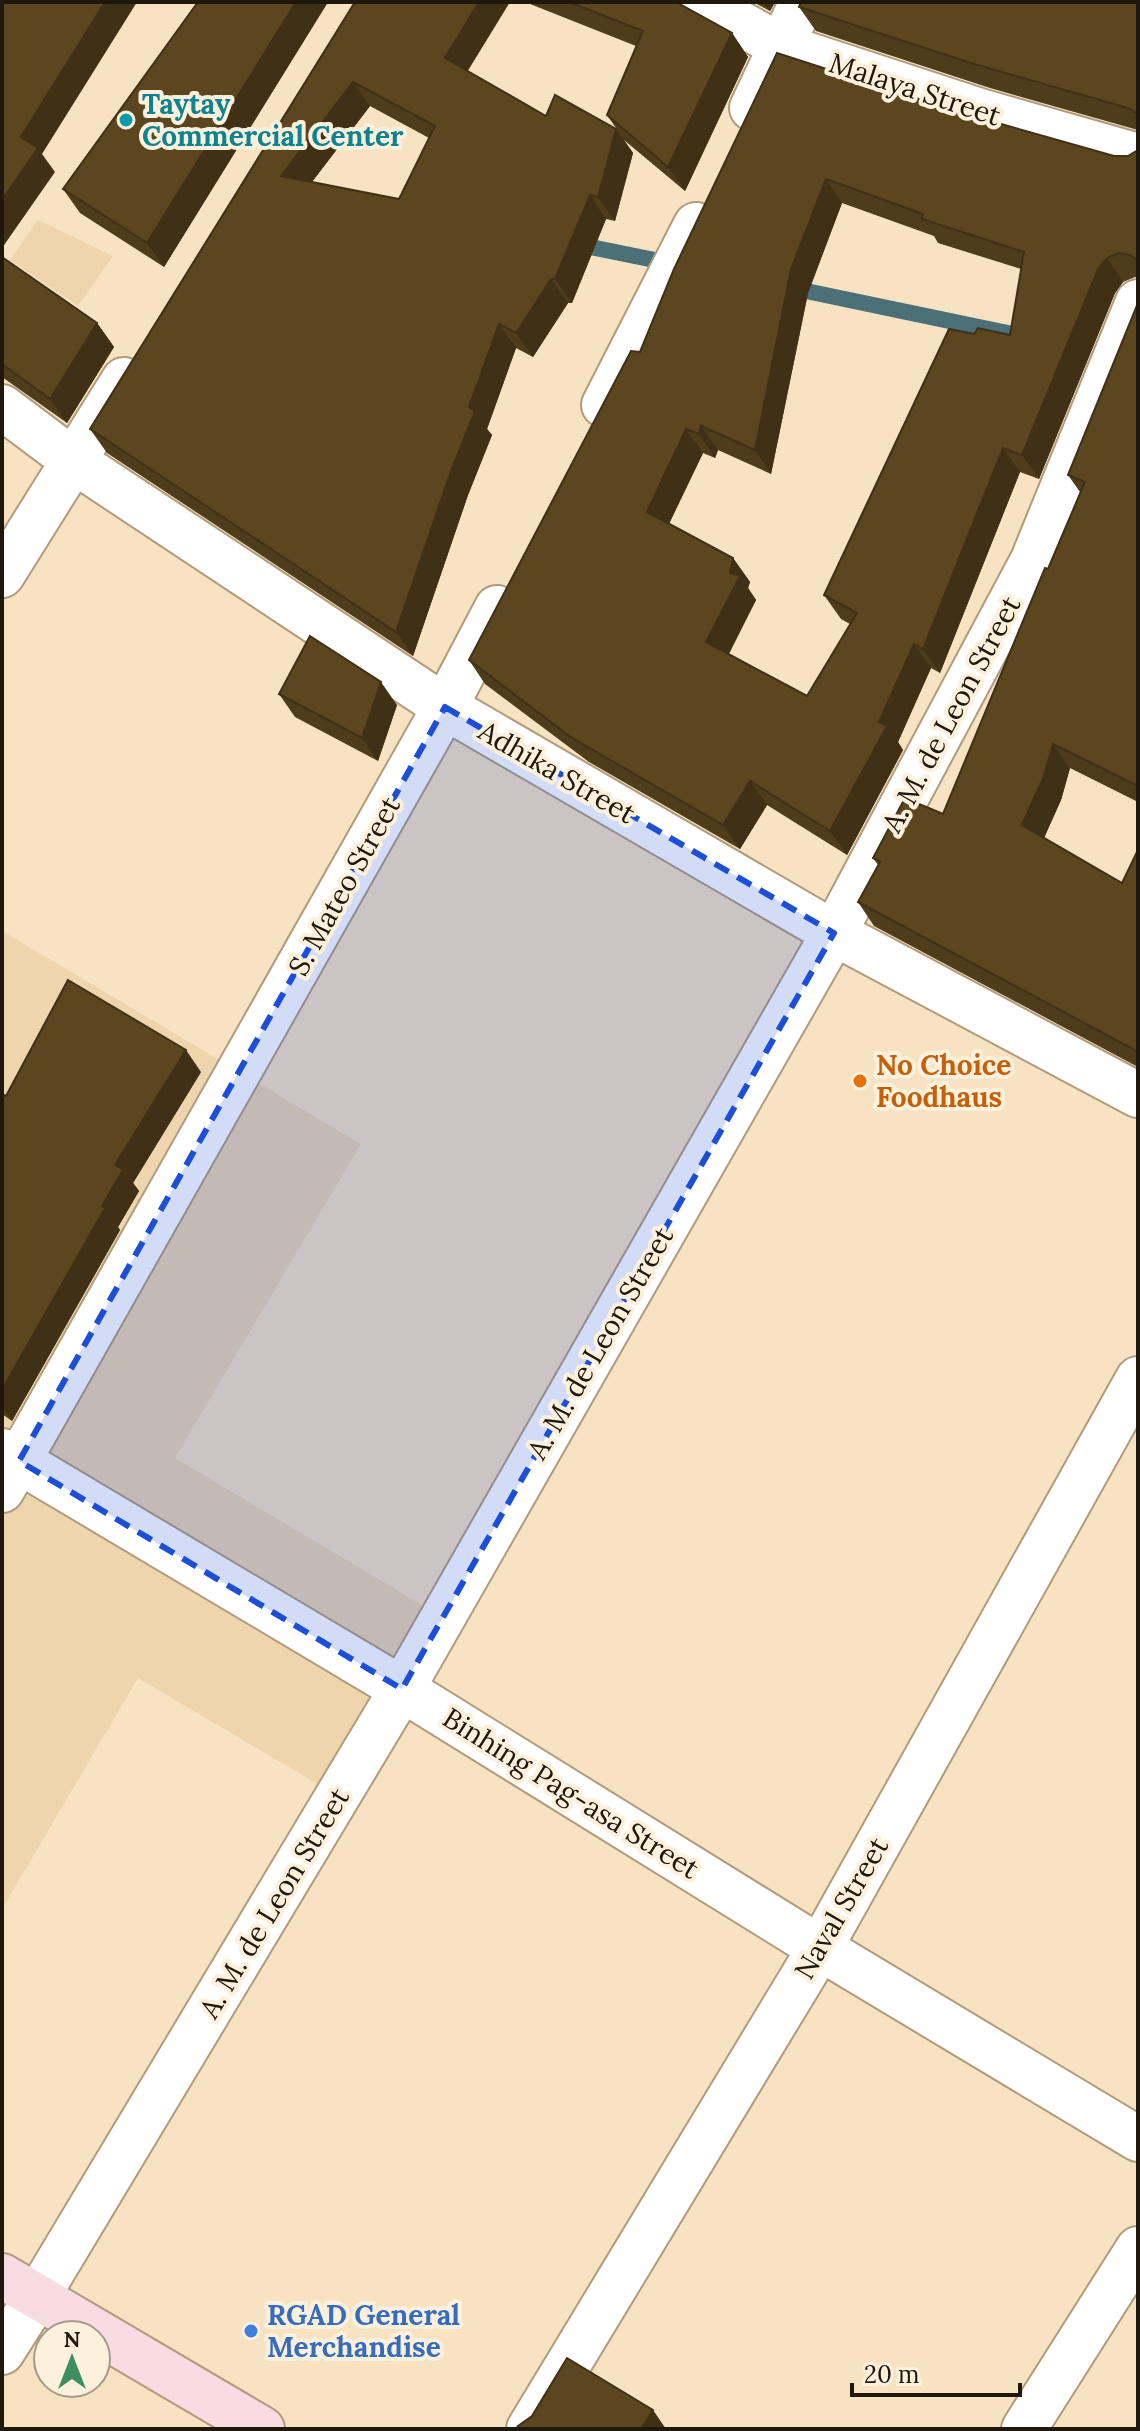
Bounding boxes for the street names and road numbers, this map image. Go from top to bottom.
street label: Malaya Street [825,44,1005,134]
street label: A. M. de Leon Street [873,590,1029,839]
street label: Adhika Street [471,712,642,831]
street label: S. Mateo Street [280,790,408,982]
street label: A. M. de Leon Street [518,1220,681,1466]
street label: Binhing Pag-asa Street [436,1699,706,1887]
street label: A. M. de Leon Street [190,1781,357,2026]
street label: Naval Street [786,1830,896,1985]

